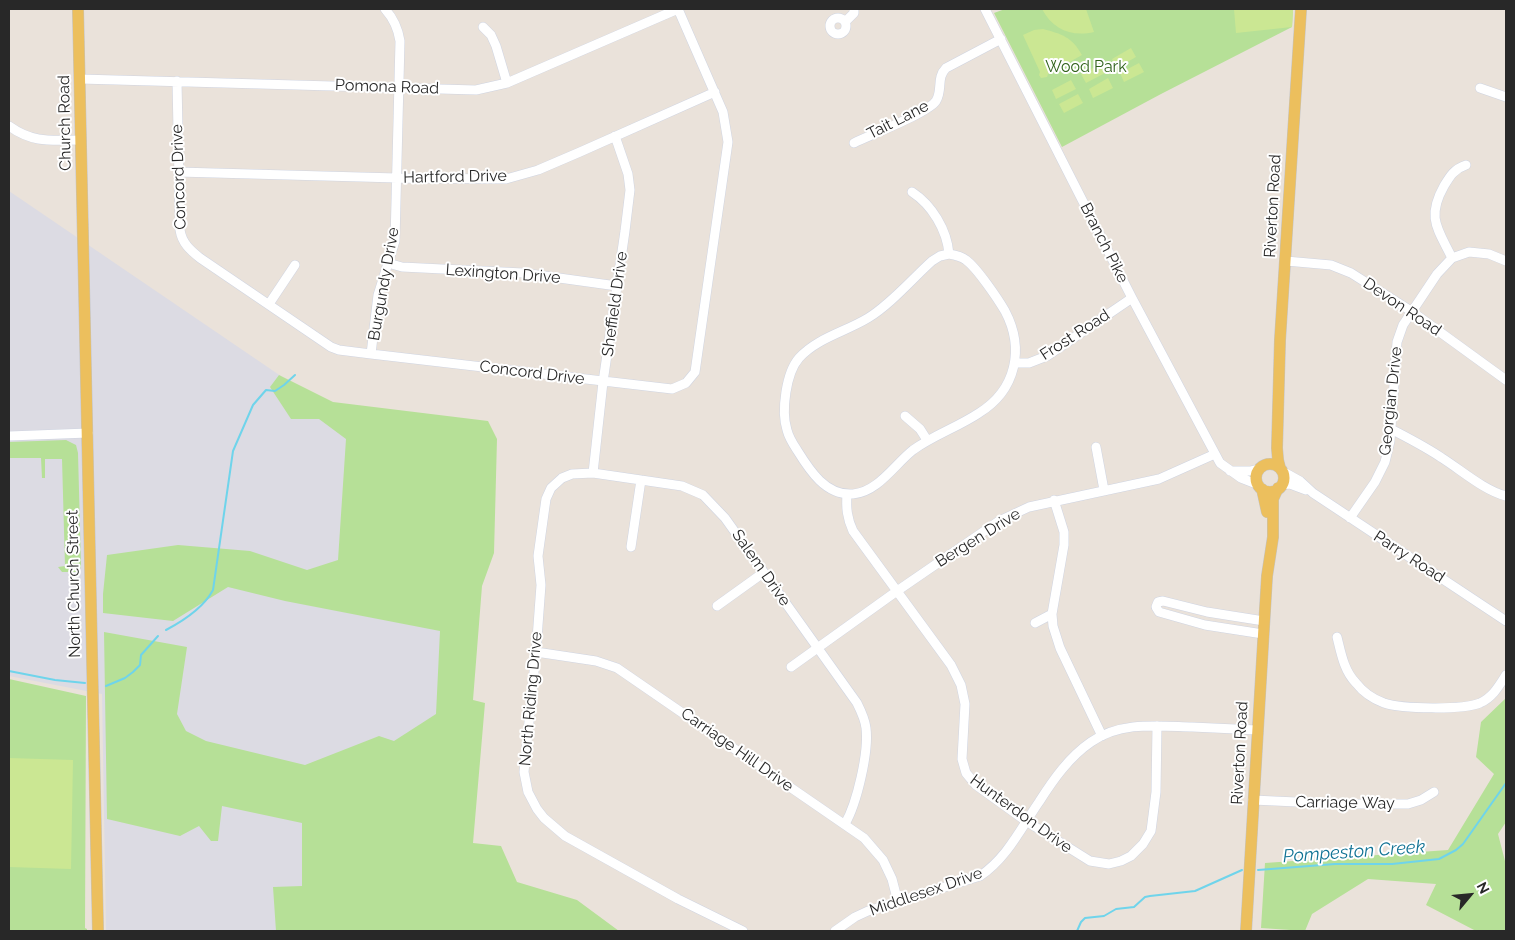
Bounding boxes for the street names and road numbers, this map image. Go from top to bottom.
street label: Church Road [55,75,75,171]
street label: Pomona Road [335,76,439,98]
street label: Tait Lane [864,96,932,144]
street label: Concord Drive [168,124,190,230]
street label: Riverton Road [1261,154,1285,258]
street label: Hartford Drive [403,166,507,188]
street label: Branch Pike [1076,200,1132,286]
street label: Burgundy Drive [365,226,403,342]
street label: Sheffield Drive [598,250,632,358]
street label: Lexington Drive [445,260,561,288]
street label: Devon Road [1359,274,1445,340]
street label: Frost Road [1037,305,1113,365]
street label: Georgian Drive [1376,346,1406,456]
street label: Concord Drive [478,357,586,389]
street label: Bergen Drive [932,504,1024,572]
street label: North Church Street [63,510,85,658]
street label: Salem Drive [728,526,794,610]
street label: Parry Road [1370,527,1448,587]
street label: North Riding Drive [516,631,546,767]
street label: Riverton Road [1228,701,1252,805]
street label: Carriage Hill Drive [677,704,797,796]
street label: Hunterdon Drive [966,770,1076,858]
street label: Carriage Way [1295,793,1395,813]
street label: Middlesex Drive [867,864,985,920]

